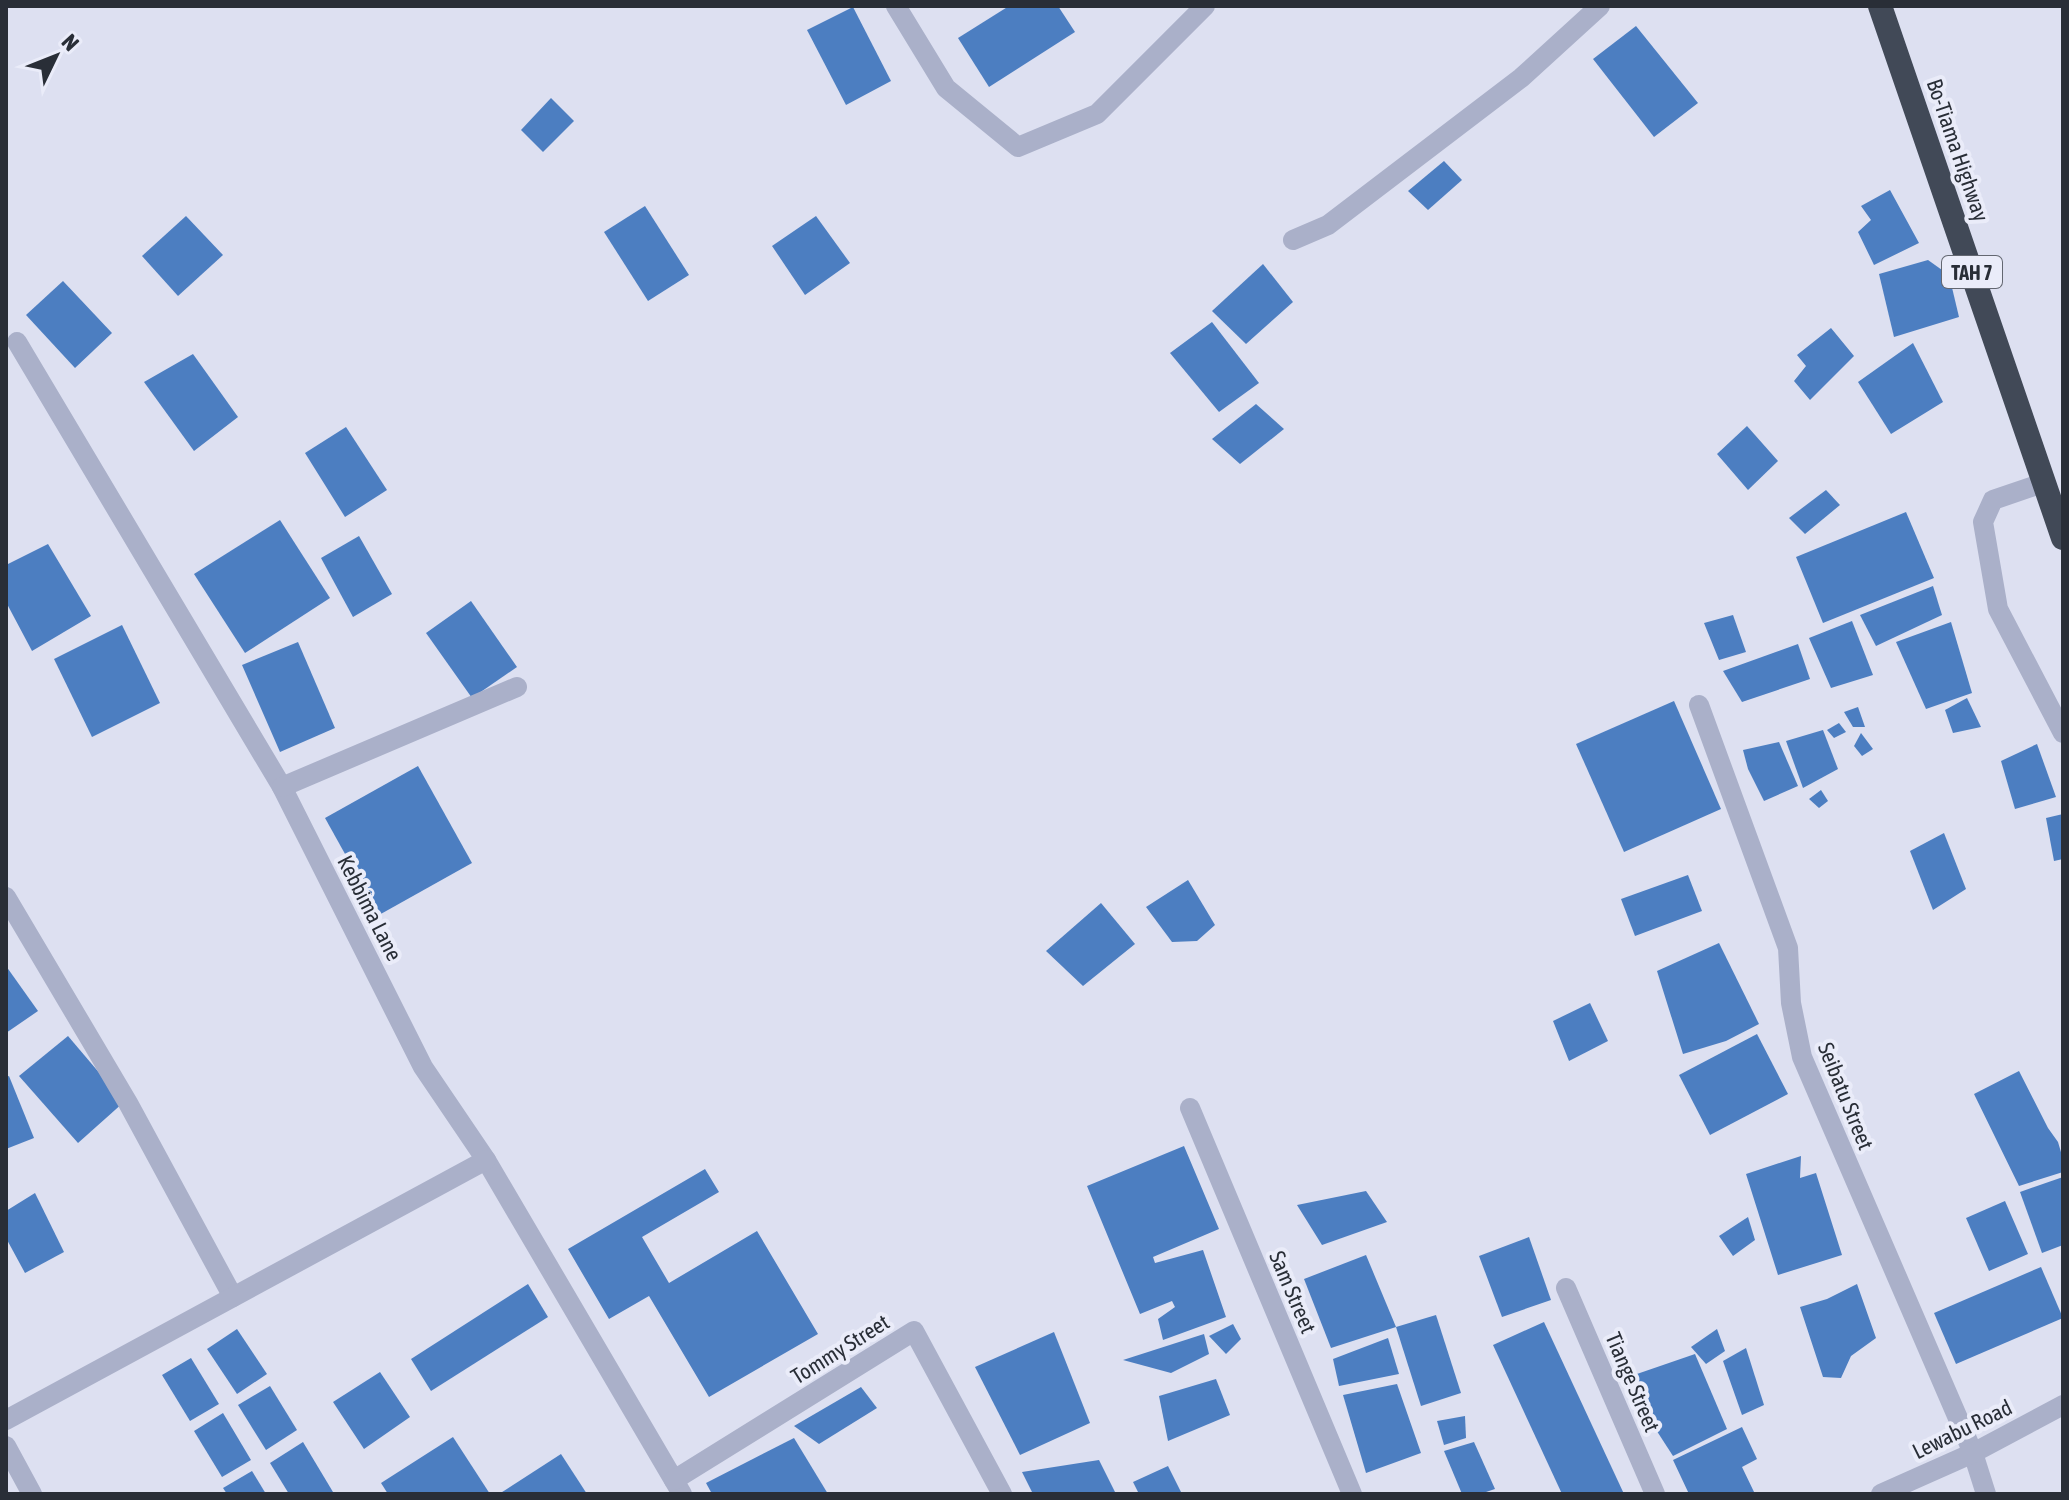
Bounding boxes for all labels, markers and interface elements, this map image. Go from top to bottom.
north arrow [16,16,96,96]
text: N [57,29,85,56]
street label: Bo-Tiama Highway [1921,75,1995,225]
road number: TAH 7 [1942,256,2002,288]
street label: Kebbima Lane [332,851,408,965]
street label: Seibatu Street [1813,1039,1879,1153]
street label: Sam Street [1264,1247,1322,1337]
street label: Tommy Street [786,1309,894,1389]
street label: Tiange Street [1600,1328,1666,1436]
street label: Lewabu Road [1908,1394,2016,1464]

